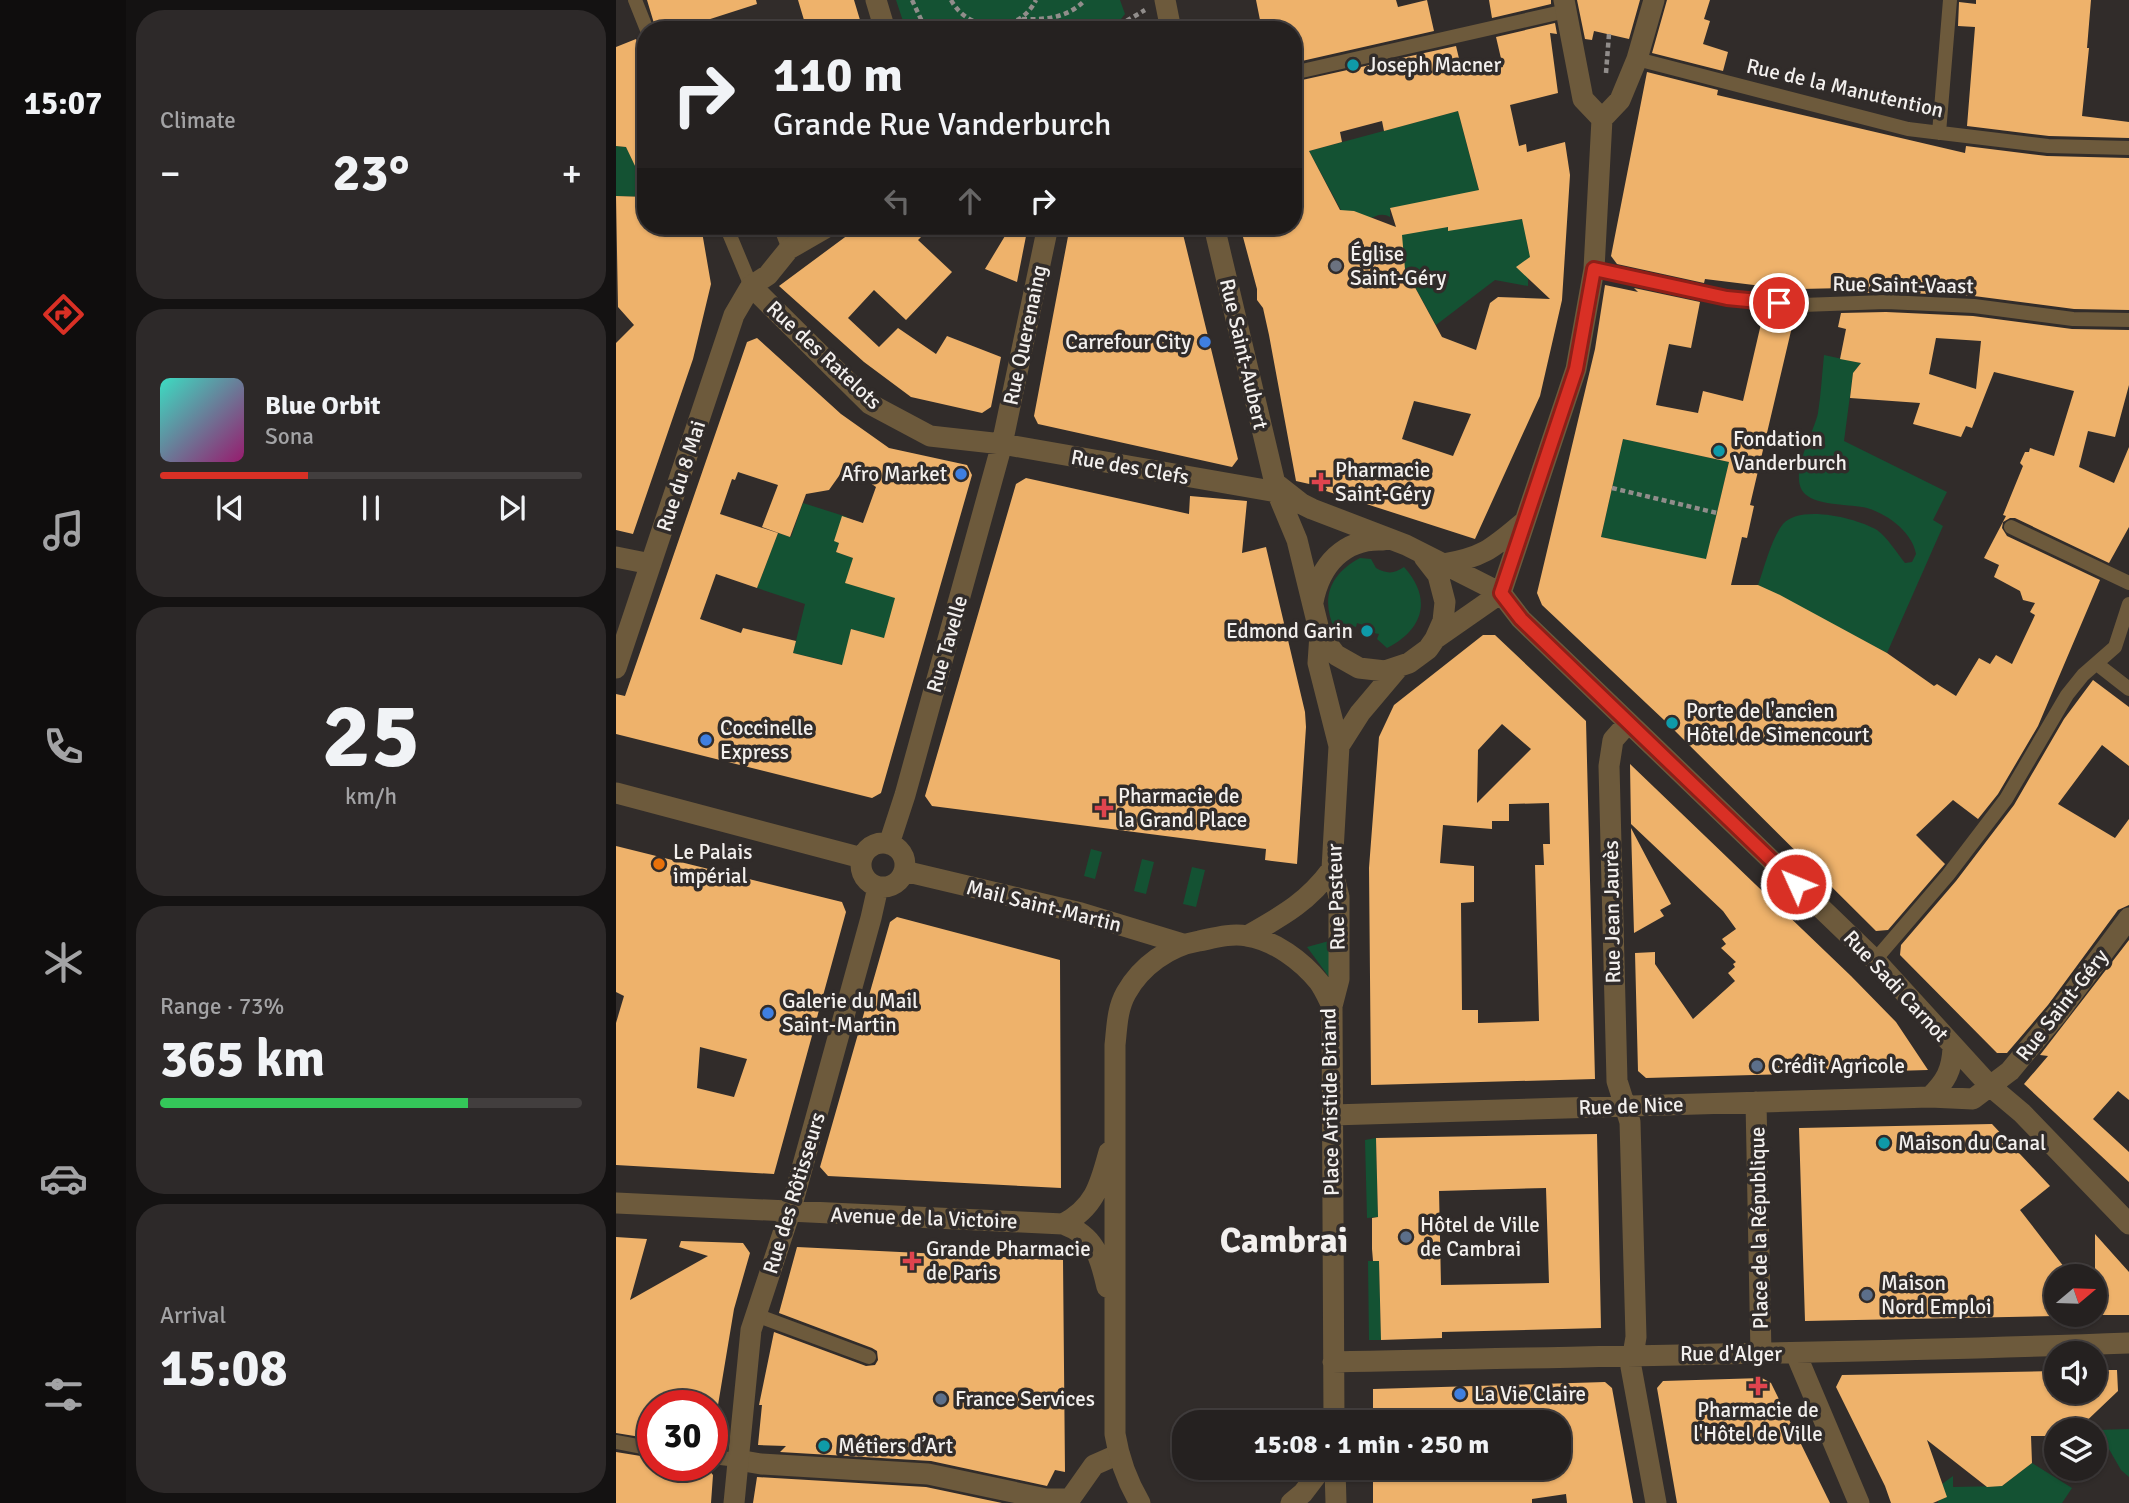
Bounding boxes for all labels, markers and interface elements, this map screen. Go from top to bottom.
text: 110 m [773,45,903,105]
icon: right [658,49,749,140]
place label: Joseph Macner [1367,52,1502,78]
street label: Rue de la Manutention [1744,53,1946,123]
marker: Joseph Macner [1345,57,1361,73]
text: 15:07 [24,84,102,123]
text: Grande Rue Vanderburch [773,105,1111,144]
text: Climate [160,106,236,135]
text: 23° [333,141,409,205]
text: − [160,150,181,197]
text: + [561,150,582,197]
icon: left [878,182,916,220]
icon: ahead [951,182,989,220]
icon: right [1024,182,1062,220]
place label: Église Saint-Géry [1350,241,1446,291]
marker: Église Saint-Géry [1328,258,1344,274]
street label: Rue Querenaing [997,263,1053,407]
street label: Rue Saint-Vaast [1832,271,1974,299]
pin [1749,273,1809,333]
street label: Rue Saint-Aubert [1214,276,1274,432]
icon: arrive [1760,284,1798,322]
icon: directions [39,290,88,339]
street label: Rue des Ratelots [761,295,887,415]
place label: Carrefour City [1065,329,1191,355]
marker: Carrefour City [1197,334,1213,350]
text: Blue Orbit [265,390,381,422]
street label: Rue du 8 Mai [651,417,711,535]
text: Sona [265,422,314,451]
place label: Fondation Vanderburch [1733,426,1847,476]
marker: Fondation Vanderburch [1711,443,1727,459]
street label: Rue des Clefs [1069,444,1191,490]
place label: Pharmacie Saint-Géry [1335,457,1431,507]
place label: Afro Market [841,461,947,487]
marker: Afro Market [953,466,969,482]
marker: Pharmacie Saint-Géry [1313,474,1329,490]
icon: previous [211,489,249,527]
icon: pause [352,489,390,527]
icon: next [493,489,531,527]
icon: music [39,506,88,555]
street label: Rue Tavelle [921,592,973,696]
place label: Edmond Garin [1226,618,1353,644]
marker: Edmond Garin [1359,623,1375,639]
text: 25 [322,680,420,793]
place label: Porte de l'ancien Hôtel de Simencourt [1686,698,1869,748]
place label: Coccinelle Express [720,715,813,765]
marker: Porte de l'ancien Hôtel de Simencourt [1664,715,1680,731]
icon: phone [39,722,88,771]
marker: Coccinelle Express [698,732,714,748]
text: km/h [345,782,397,811]
place label: Pharmacie de la Grand Place [1118,783,1247,833]
marker: Pharmacie de la Grand Place [1096,800,1112,816]
place label: Le Palais impérial [673,839,752,889]
street label: Rue Jean Jaurès [1598,840,1626,984]
street label: Rue Pasteur [1321,843,1351,951]
position arrow [1759,847,1833,921]
marker: Le Palais impérial [651,856,667,872]
street label: Mail Saint-Martin [964,874,1124,938]
street label: Rue Sadi Carnot [1838,925,1954,1047]
icon: climate [39,938,88,987]
street label: Rue Saint-Géry [2010,944,2114,1066]
place label: Galerie du Mail Saint-Martin [782,988,918,1038]
text: Range · 73% [160,992,284,1021]
marker: Galerie du Mail Saint-Martin [760,1005,776,1021]
street label: Place Aristide Briand [1315,1008,1345,1196]
text: 365 km [160,1027,325,1091]
place label: Crédit Agricole [1771,1053,1905,1079]
marker: Crédit Agricole [1749,1058,1765,1074]
street label: Rue de Nice [1578,1091,1684,1121]
street label: Rue des Rôtisseurs [757,1109,831,1277]
street label: Place de la République [1744,1126,1774,1330]
place label: Maison du Canal [1898,1130,2046,1156]
marker: Maison du Canal [1876,1135,1892,1151]
icon: car [39,1154,88,1203]
street label: Avenue de la Victoire [830,1202,1018,1234]
place label: Hôtel de Ville de Cambrai [1420,1212,1540,1262]
district label: Cambrai [1220,1219,1348,1262]
marker: Hôtel de Ville de Cambrai [1398,1229,1414,1245]
place label: Grande Pharmacie de Paris [926,1236,1091,1286]
marker: Grande Pharmacie de Paris [904,1253,920,1269]
north arrow [2044,1264,2107,1326]
map controls [2044,1264,2107,1481]
place label: Maison Nord Emploi [1881,1270,1992,1320]
marker: Maison Nord Emploi [1859,1287,1875,1303]
text: Arrival [160,1301,226,1330]
text: 15:08 [160,1336,288,1400]
street label: Rue d'Alger [1680,1341,1782,1367]
button: sound [2044,1341,2107,1404]
icon: filters [39,1370,88,1419]
marker: Pharmacie de l'Hôtel de Ville [1750,1378,1766,1394]
place label: La Vie Claire [1474,1381,1586,1407]
place label: France Services [955,1386,1095,1412]
marker: La Vie Claire [1452,1386,1468,1402]
speed limit sign: 30 [637,1390,728,1481]
marker: France Services [933,1391,949,1407]
place label: Pharmacie de l'Hôtel de Ville [1693,1397,1823,1447]
button: layers [2044,1418,2107,1481]
text: 15:08 · 1 min · 250 m [1254,1429,1489,1461]
place label: Métiers d’Art [838,1433,953,1459]
marker: Métiers d’Art [816,1438,832,1454]

